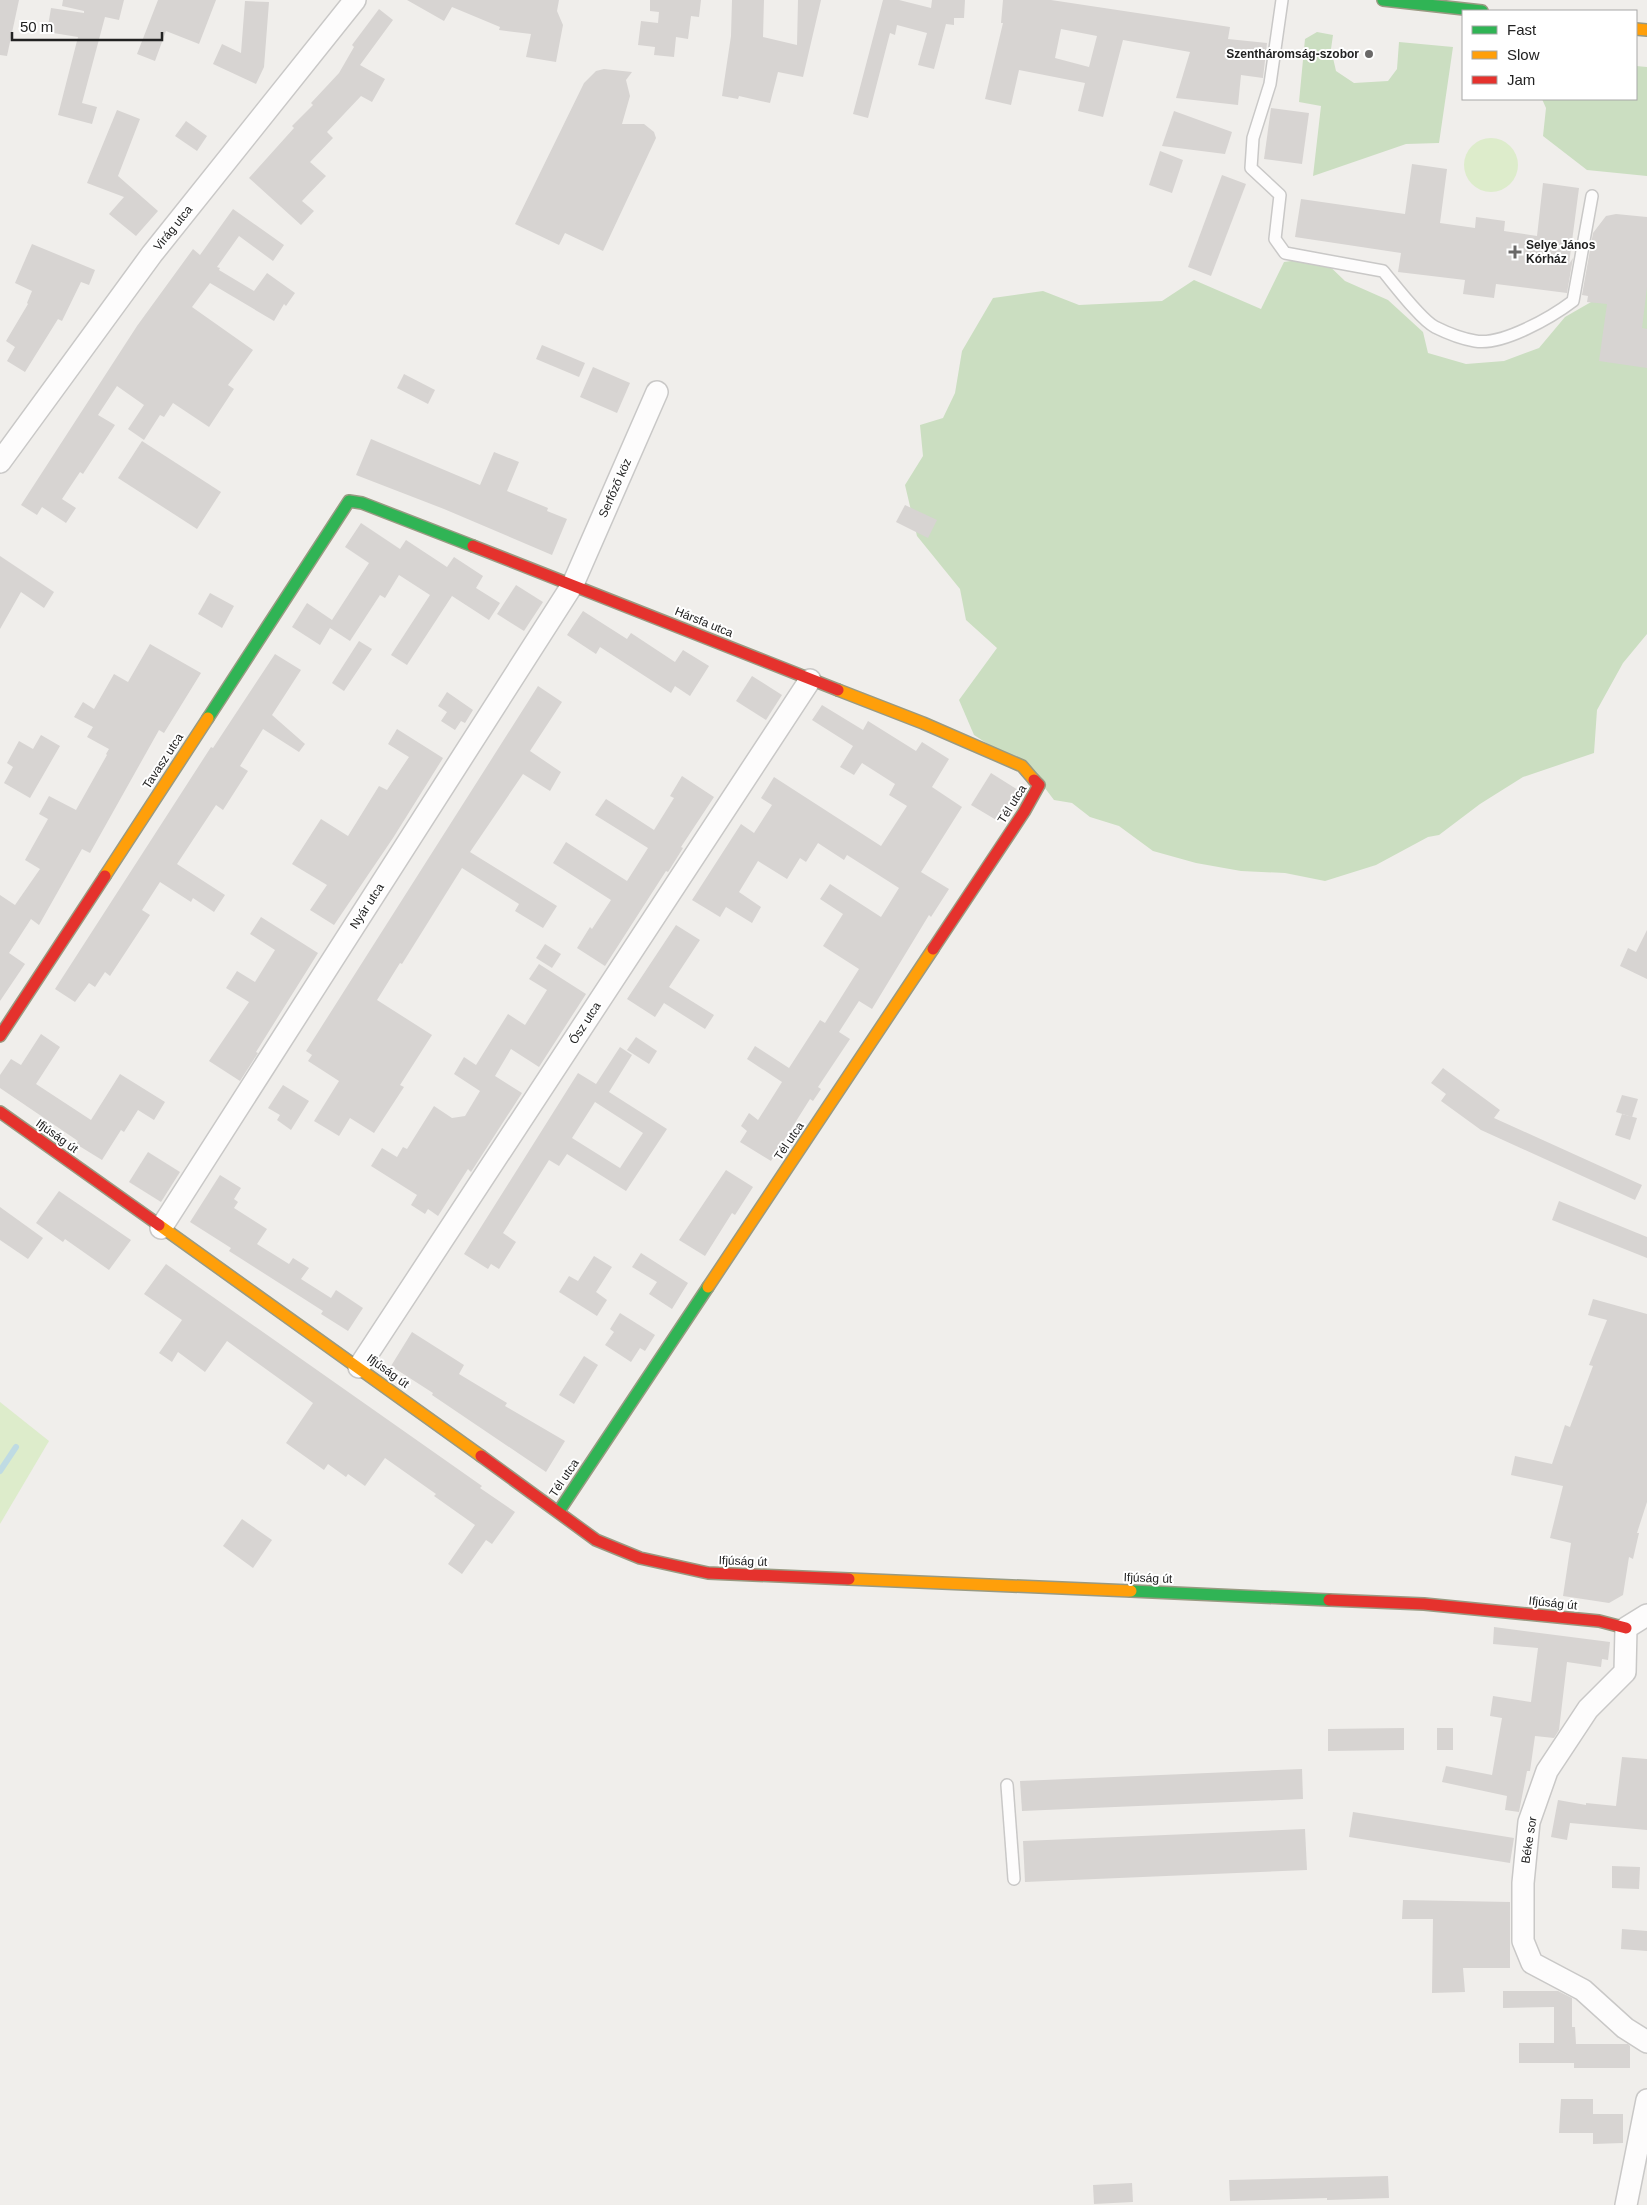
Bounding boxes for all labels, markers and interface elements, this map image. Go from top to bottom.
scale bar [12,10,162,42]
legend [1462,10,1637,100]
text: 50 m [20,18,53,35]
text: Fast [1507,21,1537,38]
text: Slow [1507,46,1540,63]
place label: Szentháromság-szobor [1226,47,1359,61]
marker: Szentháromság-szobor [1363,48,1375,60]
text: Jam [1507,71,1535,88]
street label: Virág utca [151,202,196,253]
place label: Selye János Kórház [1526,238,1596,266]
marker: Selye János Kórház [1508,245,1522,259]
street label: Serfőző köz [596,456,634,520]
street label: Hársfa utca [673,604,735,640]
street label: Tavasz utca [140,730,186,791]
street label: Tél utca [995,782,1029,826]
street label: Nyár utca [347,880,387,931]
street label: Ősz utca [565,999,604,1047]
street label: Ifjúság út [33,1116,81,1156]
street label: Tél utca [771,1119,807,1163]
street label: Ifjúság út [364,1351,412,1391]
street label: Tél utca [546,1456,582,1500]
street label: Ifjúság út [718,1553,768,1569]
street label: Ifjúság út [1123,1570,1173,1586]
street label: Ifjúság út [1528,1593,1579,1613]
street label: Béke sor [1518,1816,1540,1864]

